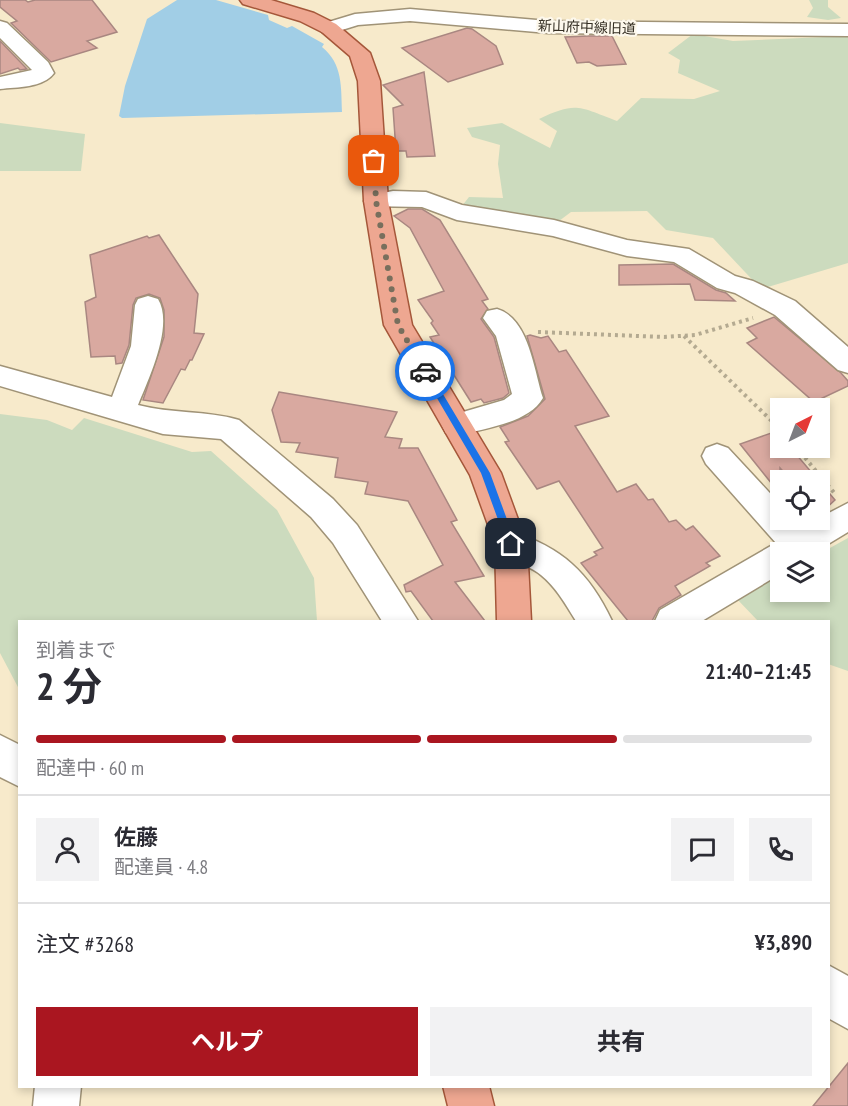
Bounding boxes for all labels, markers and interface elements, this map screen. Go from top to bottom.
street label: 新山府中線旧道 [538,16,636,38]
pin [348,135,399,186]
icon: bag [357,144,390,177]
courier [395,341,455,401]
icon: car [409,355,442,388]
north arrow [770,398,830,458]
map controls [770,398,830,602]
button: locate [770,470,830,530]
pin [485,518,536,569]
icon: home [494,527,527,560]
button: layers [770,542,830,602]
text: 到着まで [36,637,116,663]
text: 21:40–21:45 [705,657,812,685]
text: 2 分 [36,660,102,711]
text: 配達中 · 60 m [36,755,144,781]
button: person [36,818,99,881]
button: chat [671,818,734,881]
button: phone [749,818,812,881]
text: 佐藤 [114,823,158,851]
text: 配達員 · 4.8 [114,854,208,880]
text: ¥3,890 [755,928,812,956]
text: 注文 #3268 [36,930,134,958]
button: ヘルプ [36,1007,418,1076]
button: 共有 [430,1007,812,1076]

